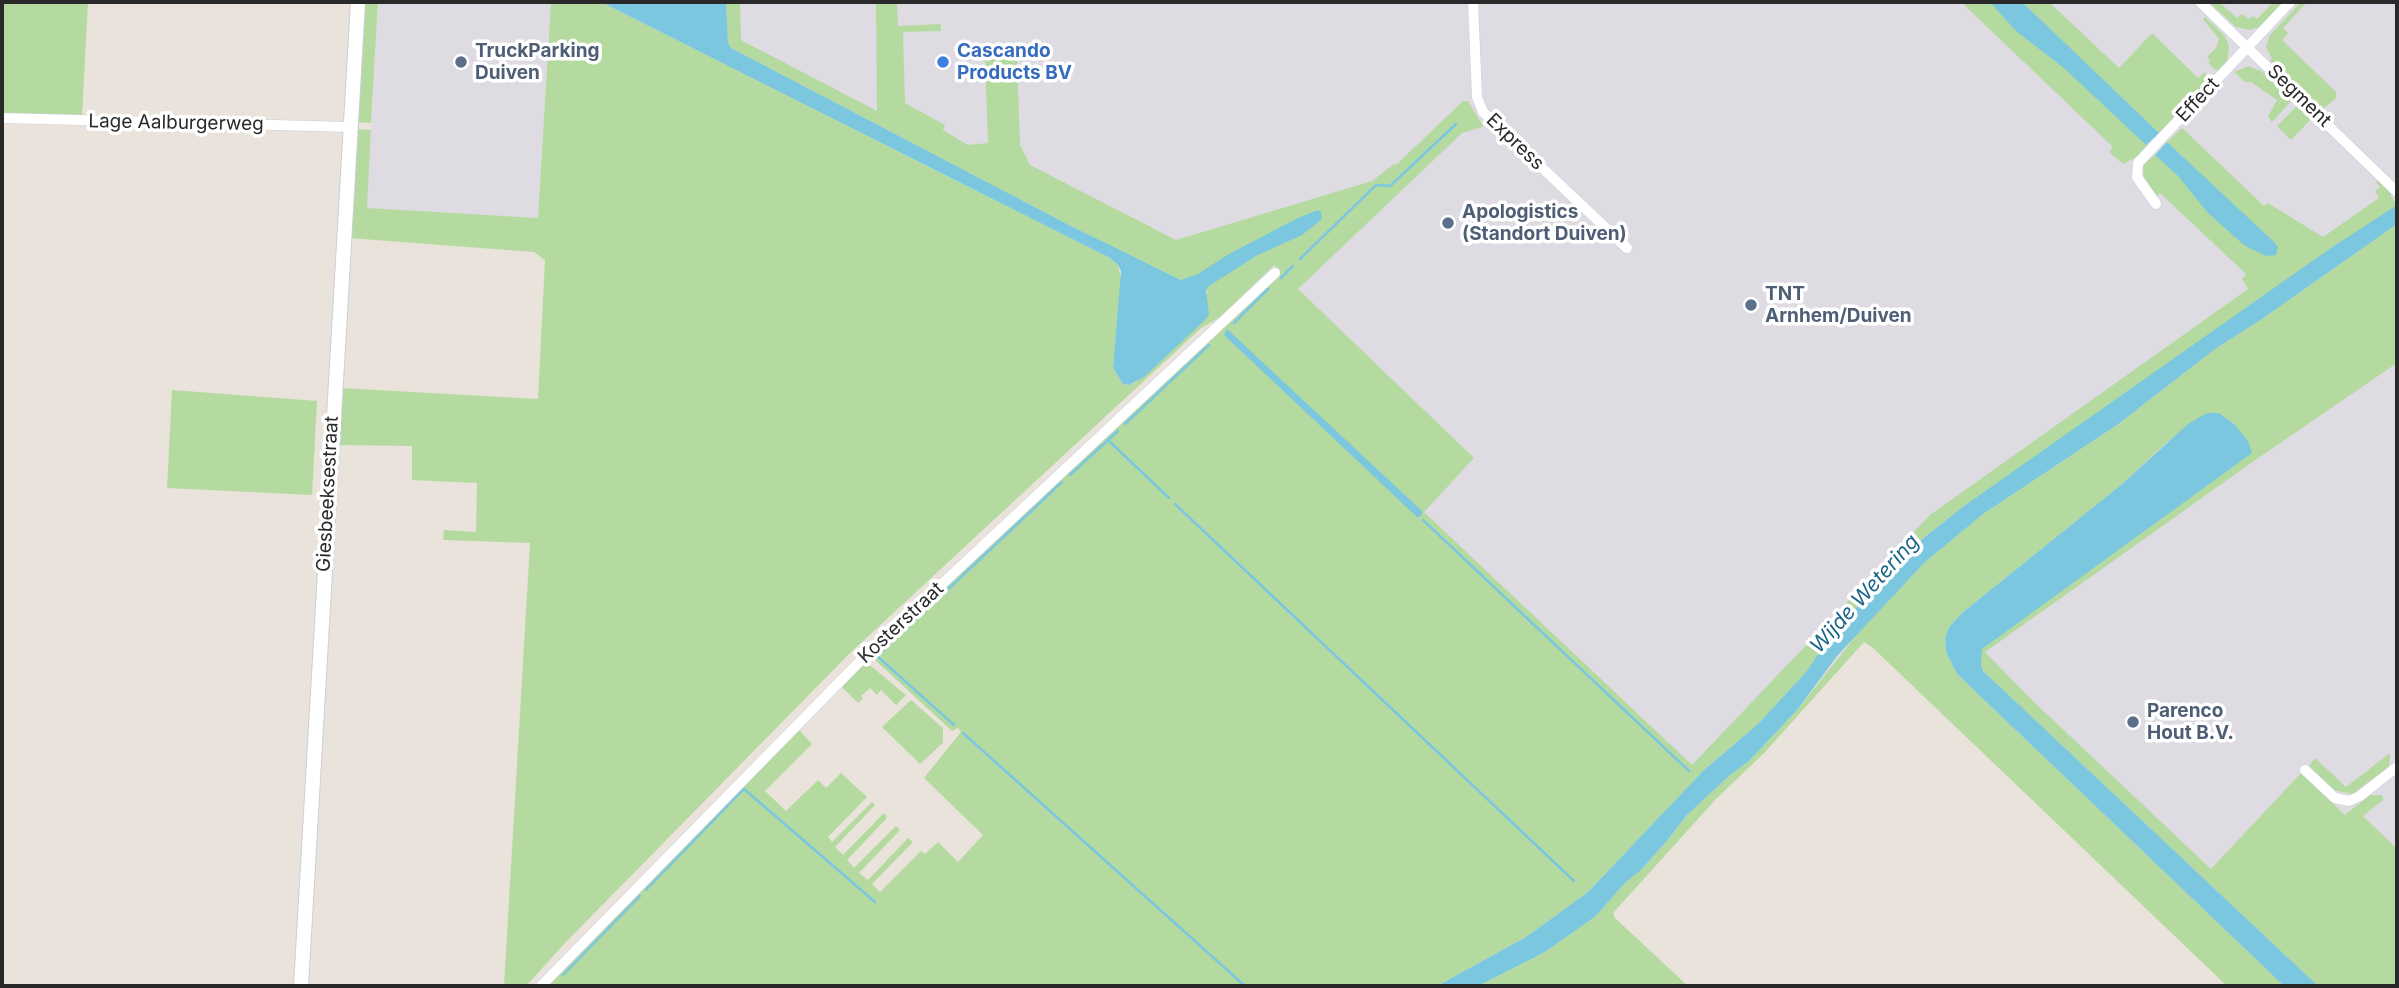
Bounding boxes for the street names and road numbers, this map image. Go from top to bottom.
street label: Segment [2262,60,2336,132]
street label: Effect [2172,73,2224,127]
street label: Express [1481,109,1549,175]
street label: Lage Aalburgerweg [88,110,264,136]
street label: Giesbeeksestraat [313,415,343,573]
street label: Kosterstraat [853,578,949,668]

